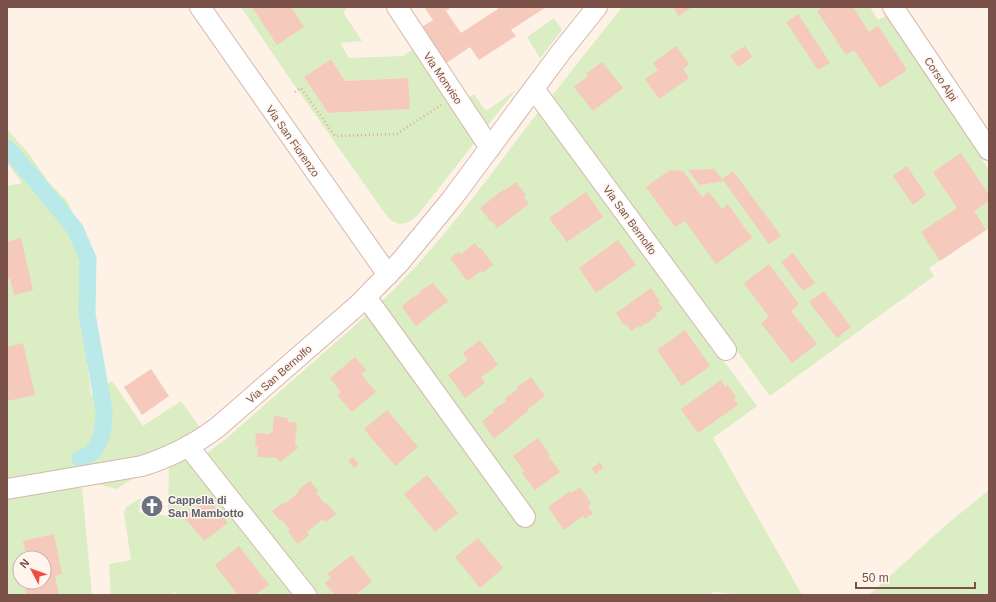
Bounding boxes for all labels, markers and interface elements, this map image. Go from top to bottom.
street label: Via Monviso [421,50,465,106]
street label: Corso Alpi [922,55,960,103]
street label: Via San Fiorenzo [264,103,322,179]
street label: Via San Bernolfo [601,183,659,257]
street label: Via San Bernolfo [244,342,314,406]
church icon: Cappella di San Mambotto [139,493,165,519]
place label: Cappella di San Mambotto [168,494,244,519]
north arrow [12,550,52,590]
text: N [17,556,32,570]
scale bar [856,564,975,590]
text: 50 m [862,571,889,585]

